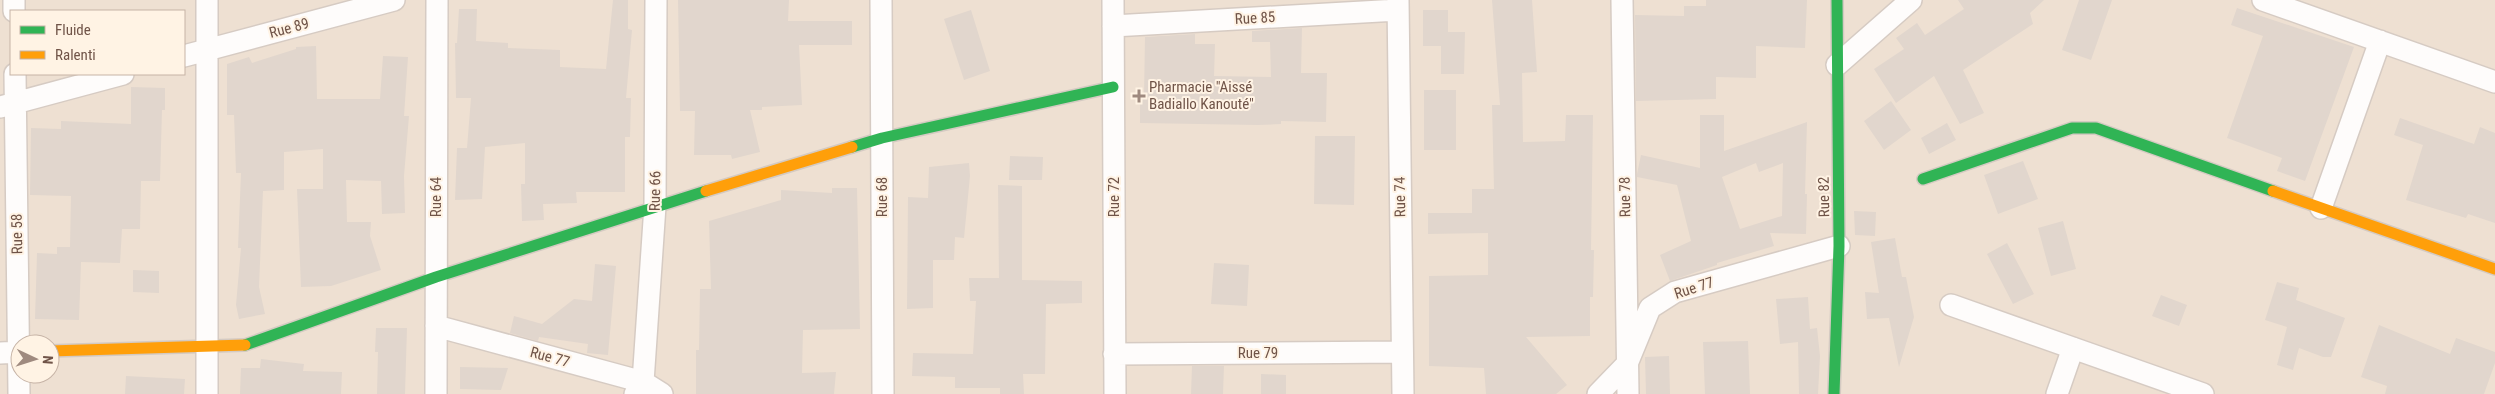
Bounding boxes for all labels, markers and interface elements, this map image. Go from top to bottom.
street label: Rue 85 [1234,8,1276,28]
legend [10,10,185,75]
street label: Rue 89 [267,14,311,42]
text: Fluide [55,21,91,39]
text: Ralenti [55,46,96,64]
place label: Pharmacie "Aissé Badiallo Kanouté" [1149,78,1254,113]
marker: Pharmacie "Aissé Badiallo Kanouté" [1133,90,1145,102]
street label: Rue 66 [646,171,664,211]
street label: Rue 64 [427,177,445,217]
street label: Rue 68 [873,177,891,217]
street label: Rue 72 [1105,177,1123,217]
street label: Rue 74 [1391,177,1409,217]
street label: Rue 78 [1616,177,1634,217]
street label: Rue 82 [1815,177,1833,217]
street label: Rue 58 [8,214,26,254]
street label: Rue 77 [1672,273,1716,303]
north arrow [10,334,60,384]
street label: Rue 77 [528,343,572,371]
street label: Rue 79 [1238,344,1278,362]
text: N [40,355,56,365]

